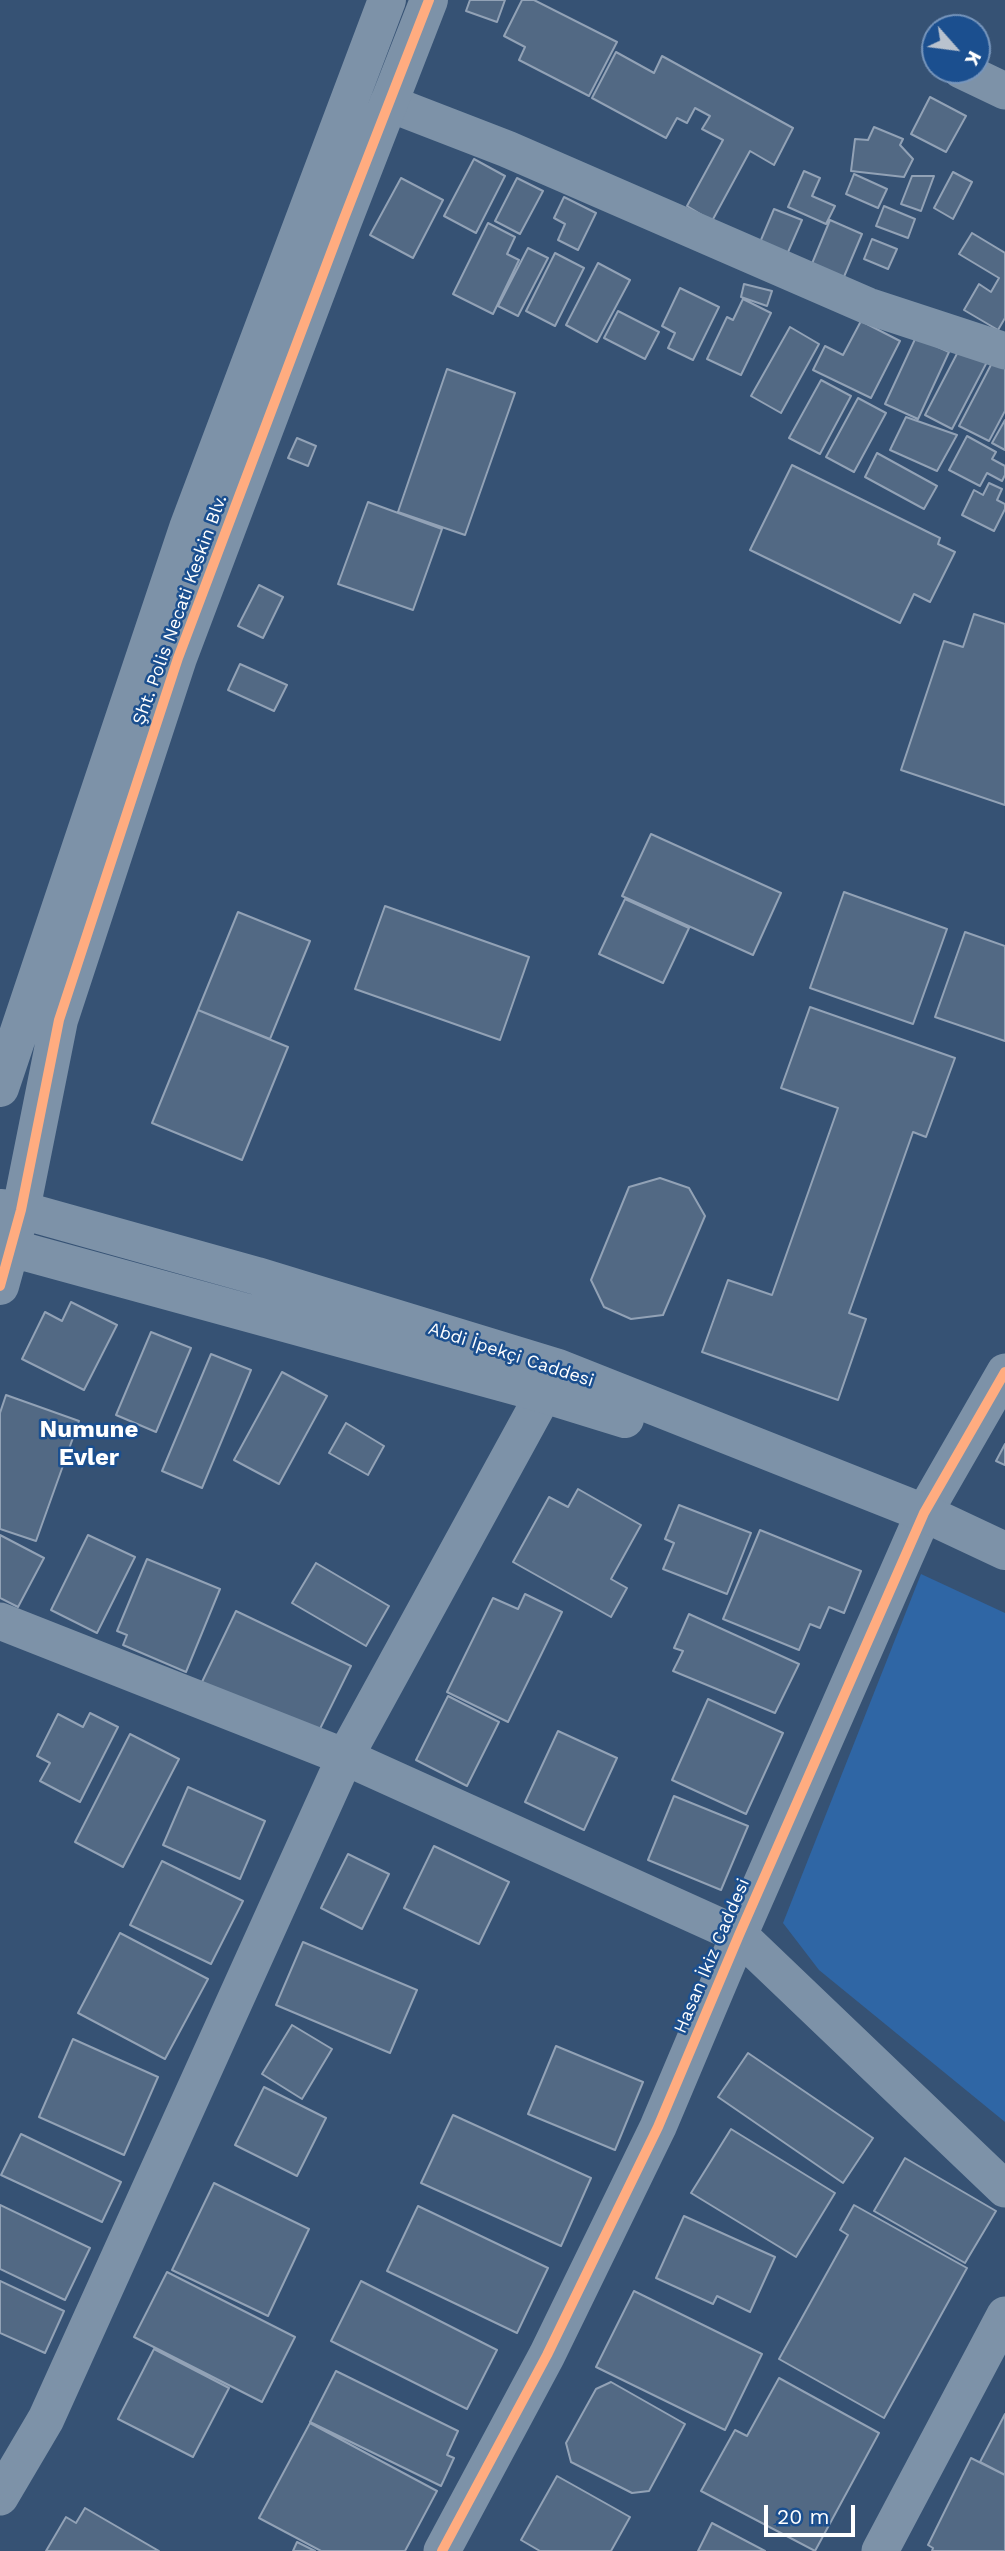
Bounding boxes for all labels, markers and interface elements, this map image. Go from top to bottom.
north arrow [921,14,991,84]
text: K [960,47,986,69]
street label: Şht. Polis Necati Keskin Blv. [128,492,232,728]
street label: Abdi İpekçi Caddesi [425,1318,597,1392]
district label: Numune Evler [40,1416,138,1472]
street label: Hasan İkiz Caddesi [670,1875,754,2037]
scale bar [767,2492,858,2536]
text: 20 m [777,2504,829,2529]

